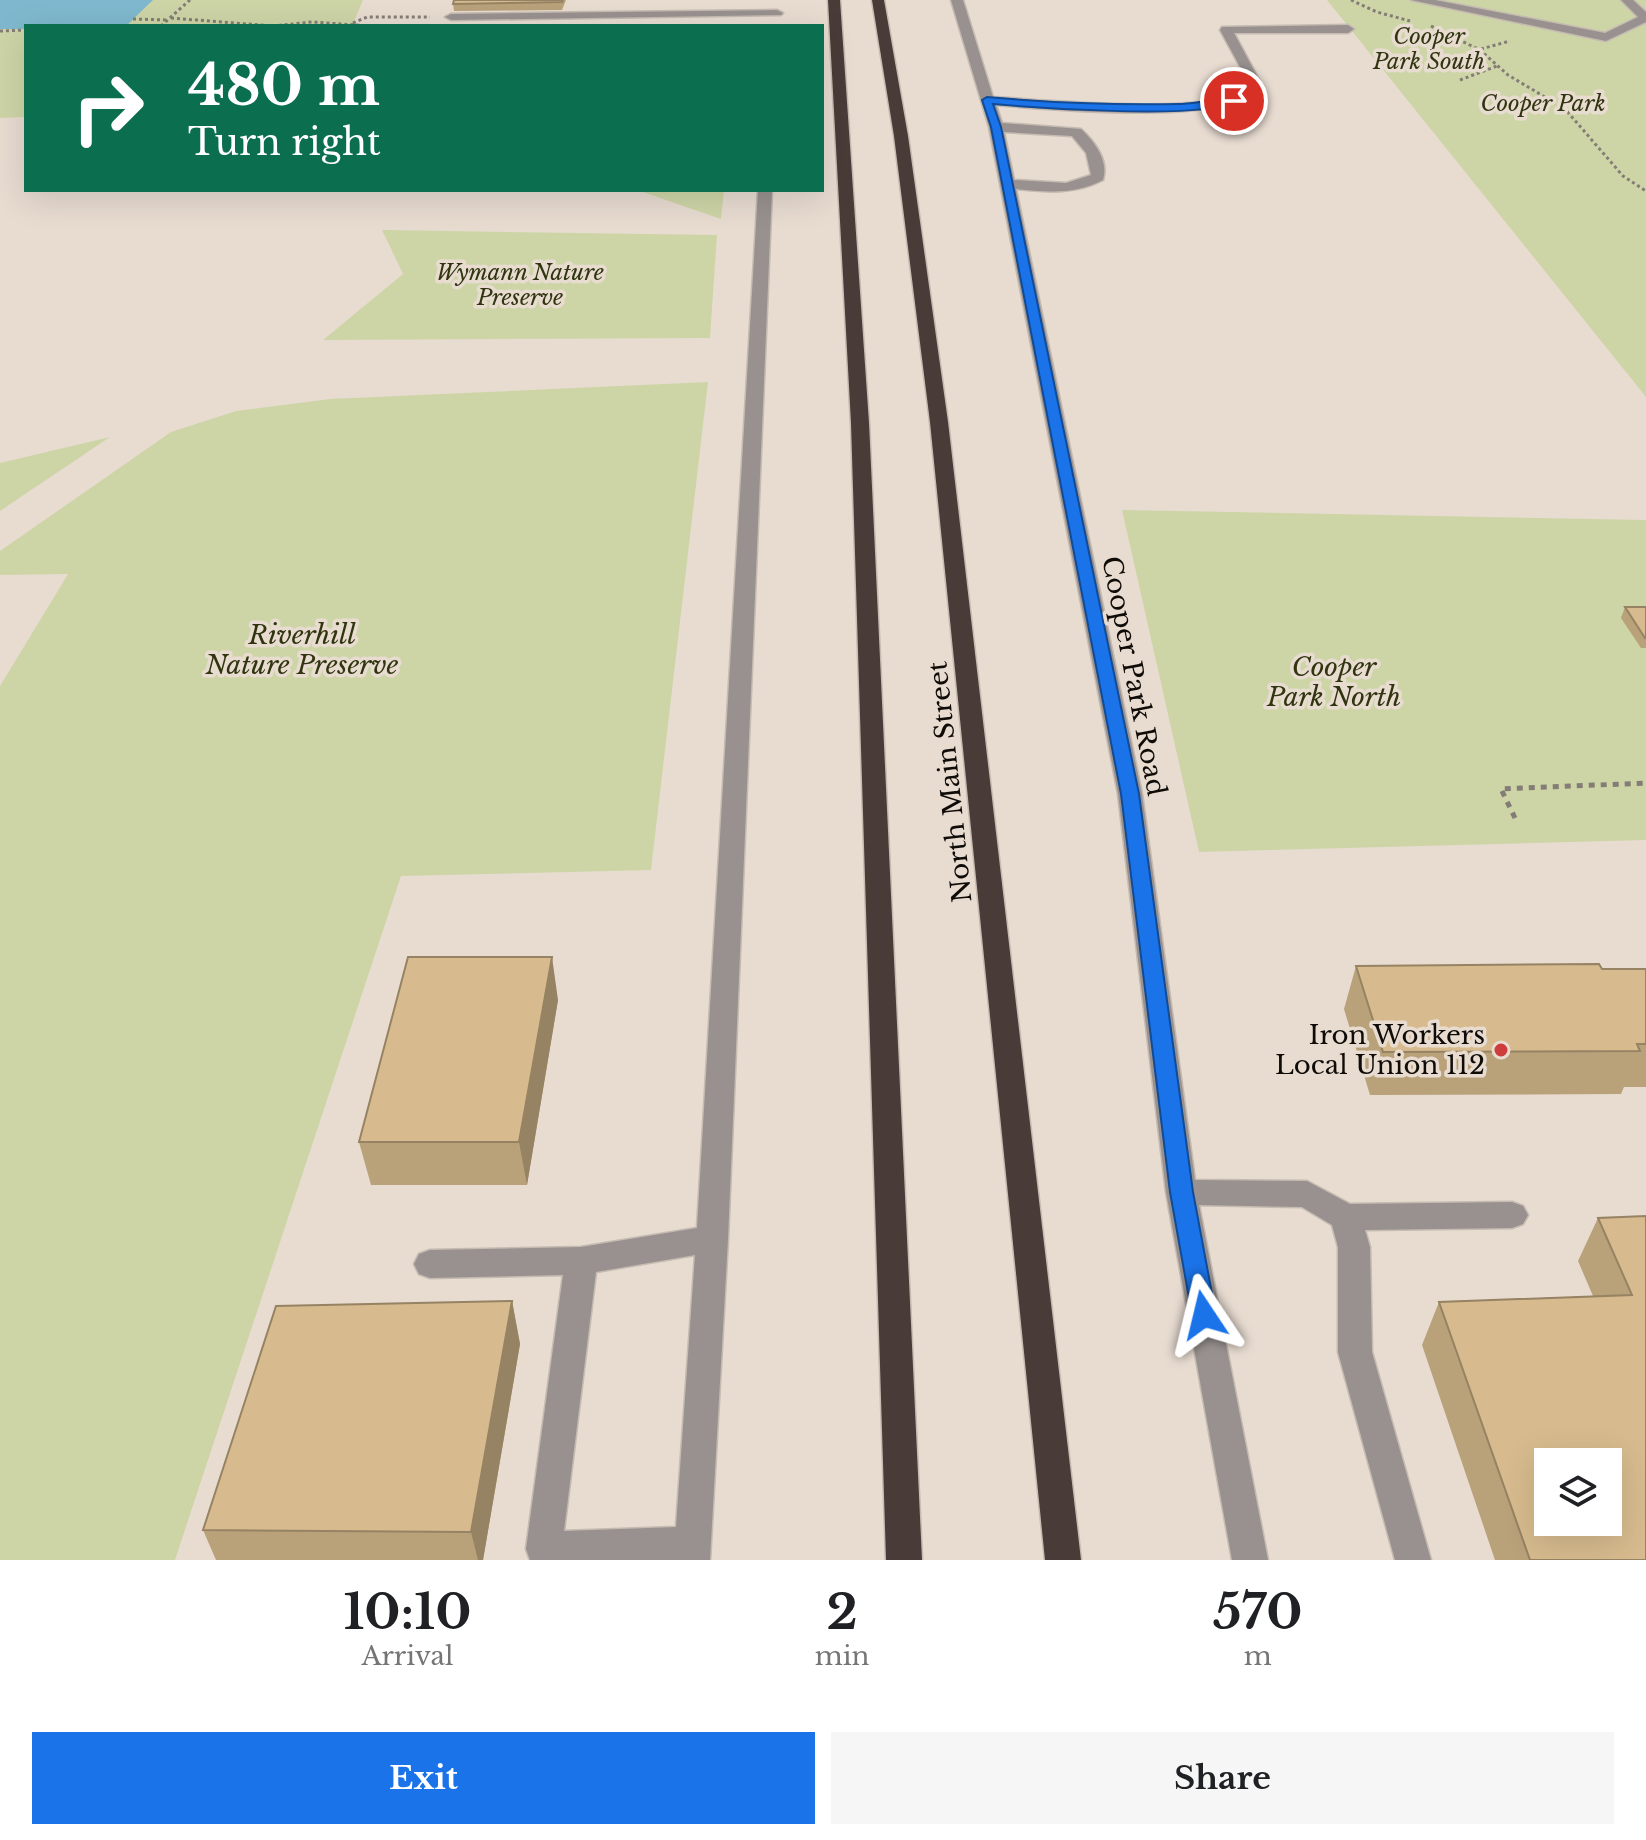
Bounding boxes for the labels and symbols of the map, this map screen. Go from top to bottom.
park label: Cooper Park South [1372,23,1485,75]
pin [1200,67,1268,135]
park label: Cooper Park [1480,90,1606,117]
park label: Wymann Nature Preserve [436,259,604,311]
street label: Cooper Park Road [1095,554,1173,798]
park label: Riverhill Nature Preserve [205,619,399,681]
park label: Cooper Park North [1266,651,1401,713]
street label: North Main Street [921,660,979,904]
place label: Iron Workers Local Union 112 [1275,1019,1485,1081]
marker: Iron Workers Local Union 112 [1492,1041,1510,1059]
position arrow [1162,1273,1246,1357]

